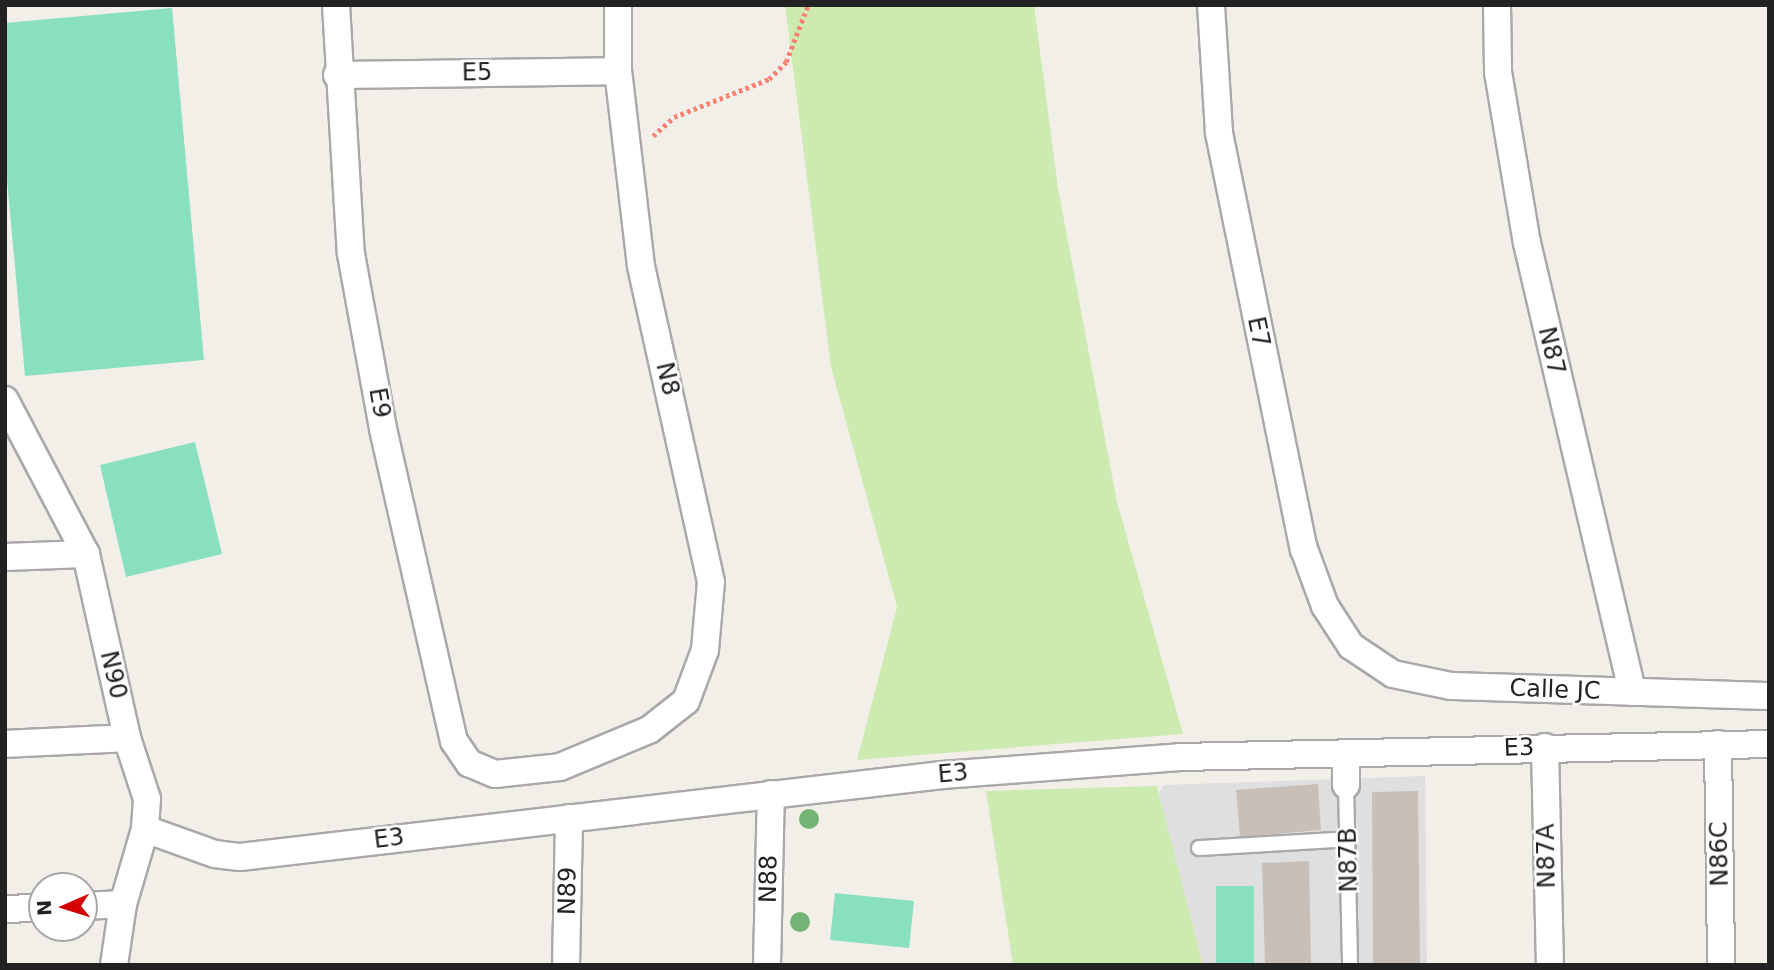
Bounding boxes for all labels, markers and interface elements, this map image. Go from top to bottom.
street label: E5 [462,58,492,88]
street label: E7 [1241,314,1275,350]
street label: N87 [1532,324,1570,378]
street label: N8 [649,360,685,398]
street label: E9 [362,386,396,420]
street label: N90 [94,648,132,702]
street label: Calle JC [1509,674,1601,706]
street label: E3 [1503,733,1535,763]
street label: E3 [937,758,969,790]
street label: N86C [1705,821,1735,887]
street label: E3 [372,823,406,855]
street label: N87A [1532,823,1562,889]
street label: N87B [1334,827,1364,893]
street label: N88 [754,855,784,903]
street label: N89 [553,867,583,915]
north arrow [28,872,98,942]
text: N [33,899,55,917]

